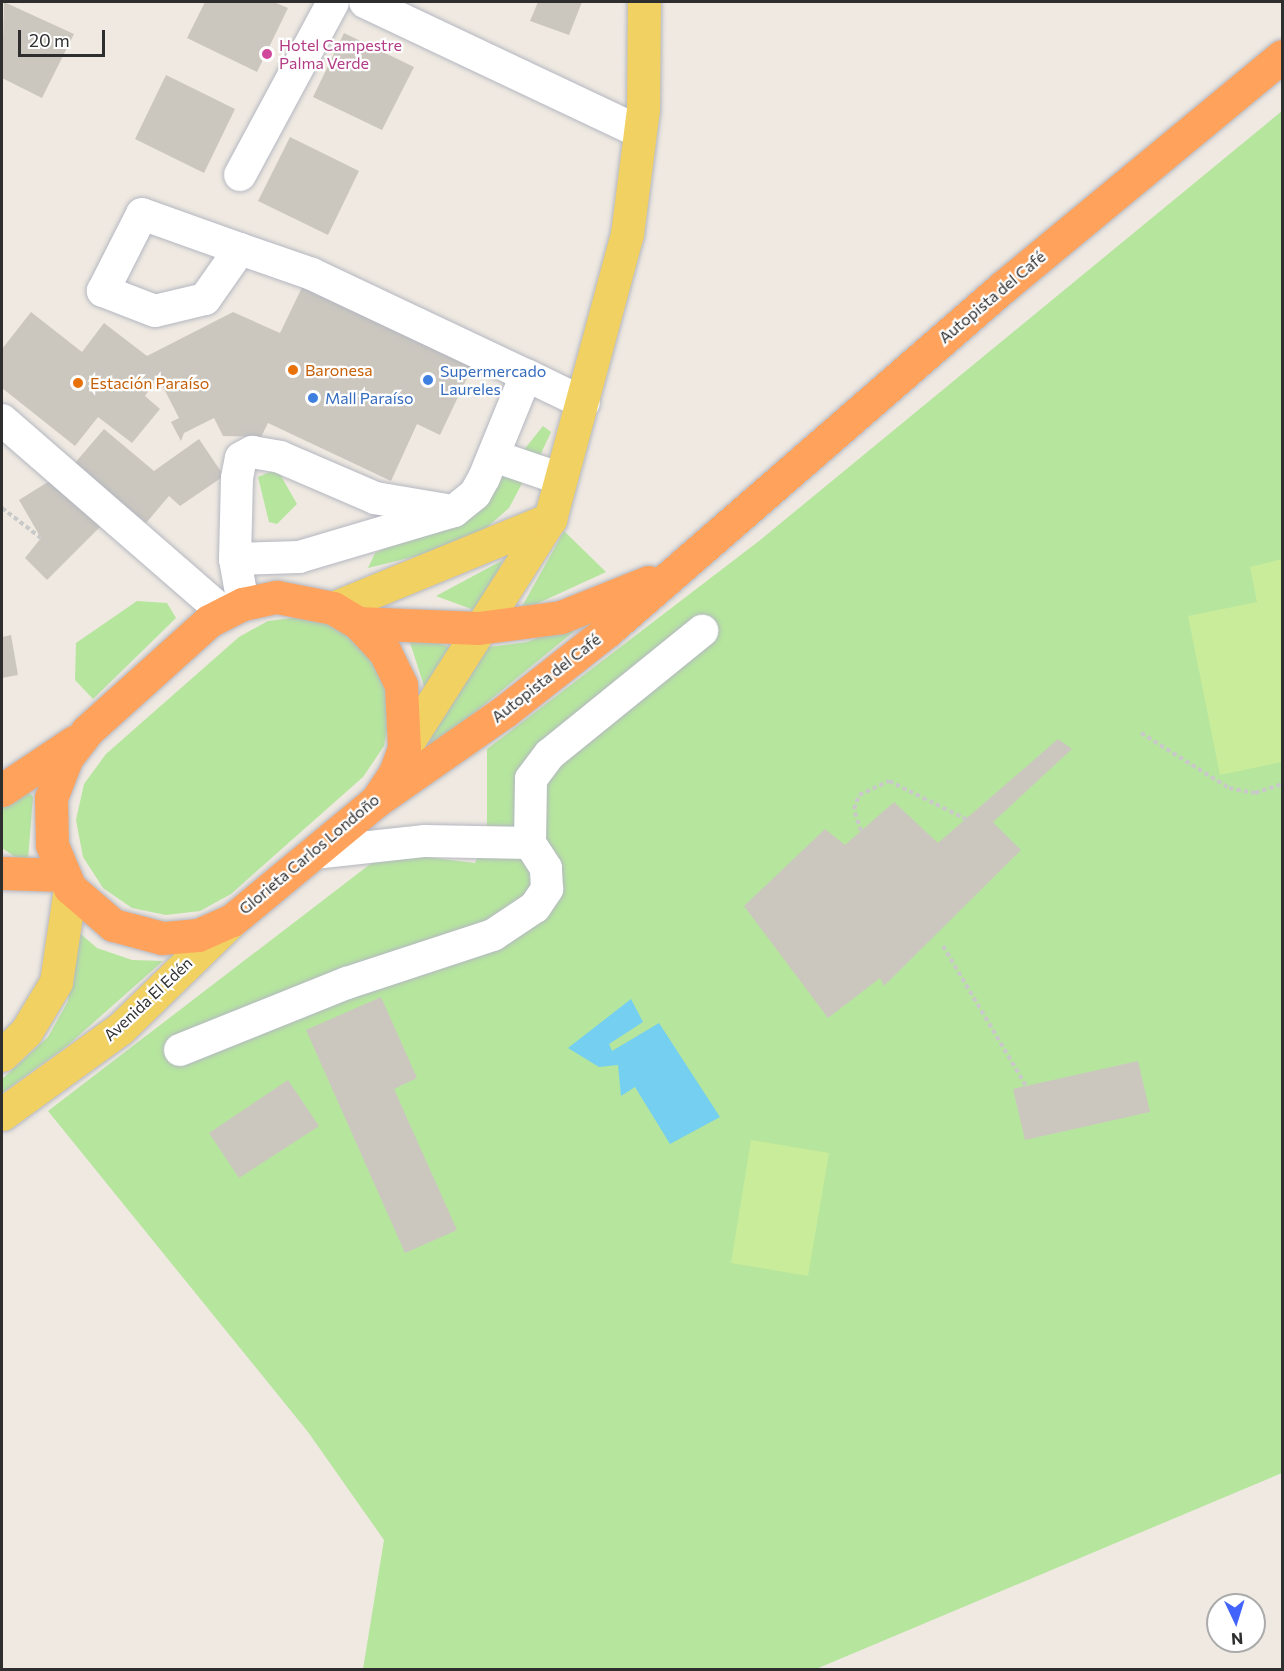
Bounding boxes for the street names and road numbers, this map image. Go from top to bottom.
street label: Autopista del Café [935,247,1049,347]
street label: Autopista del Café [488,629,604,727]
street label: Glorieta Carlos Londoño [235,790,383,918]
street label: Avenida El Edén [100,953,196,1045]

